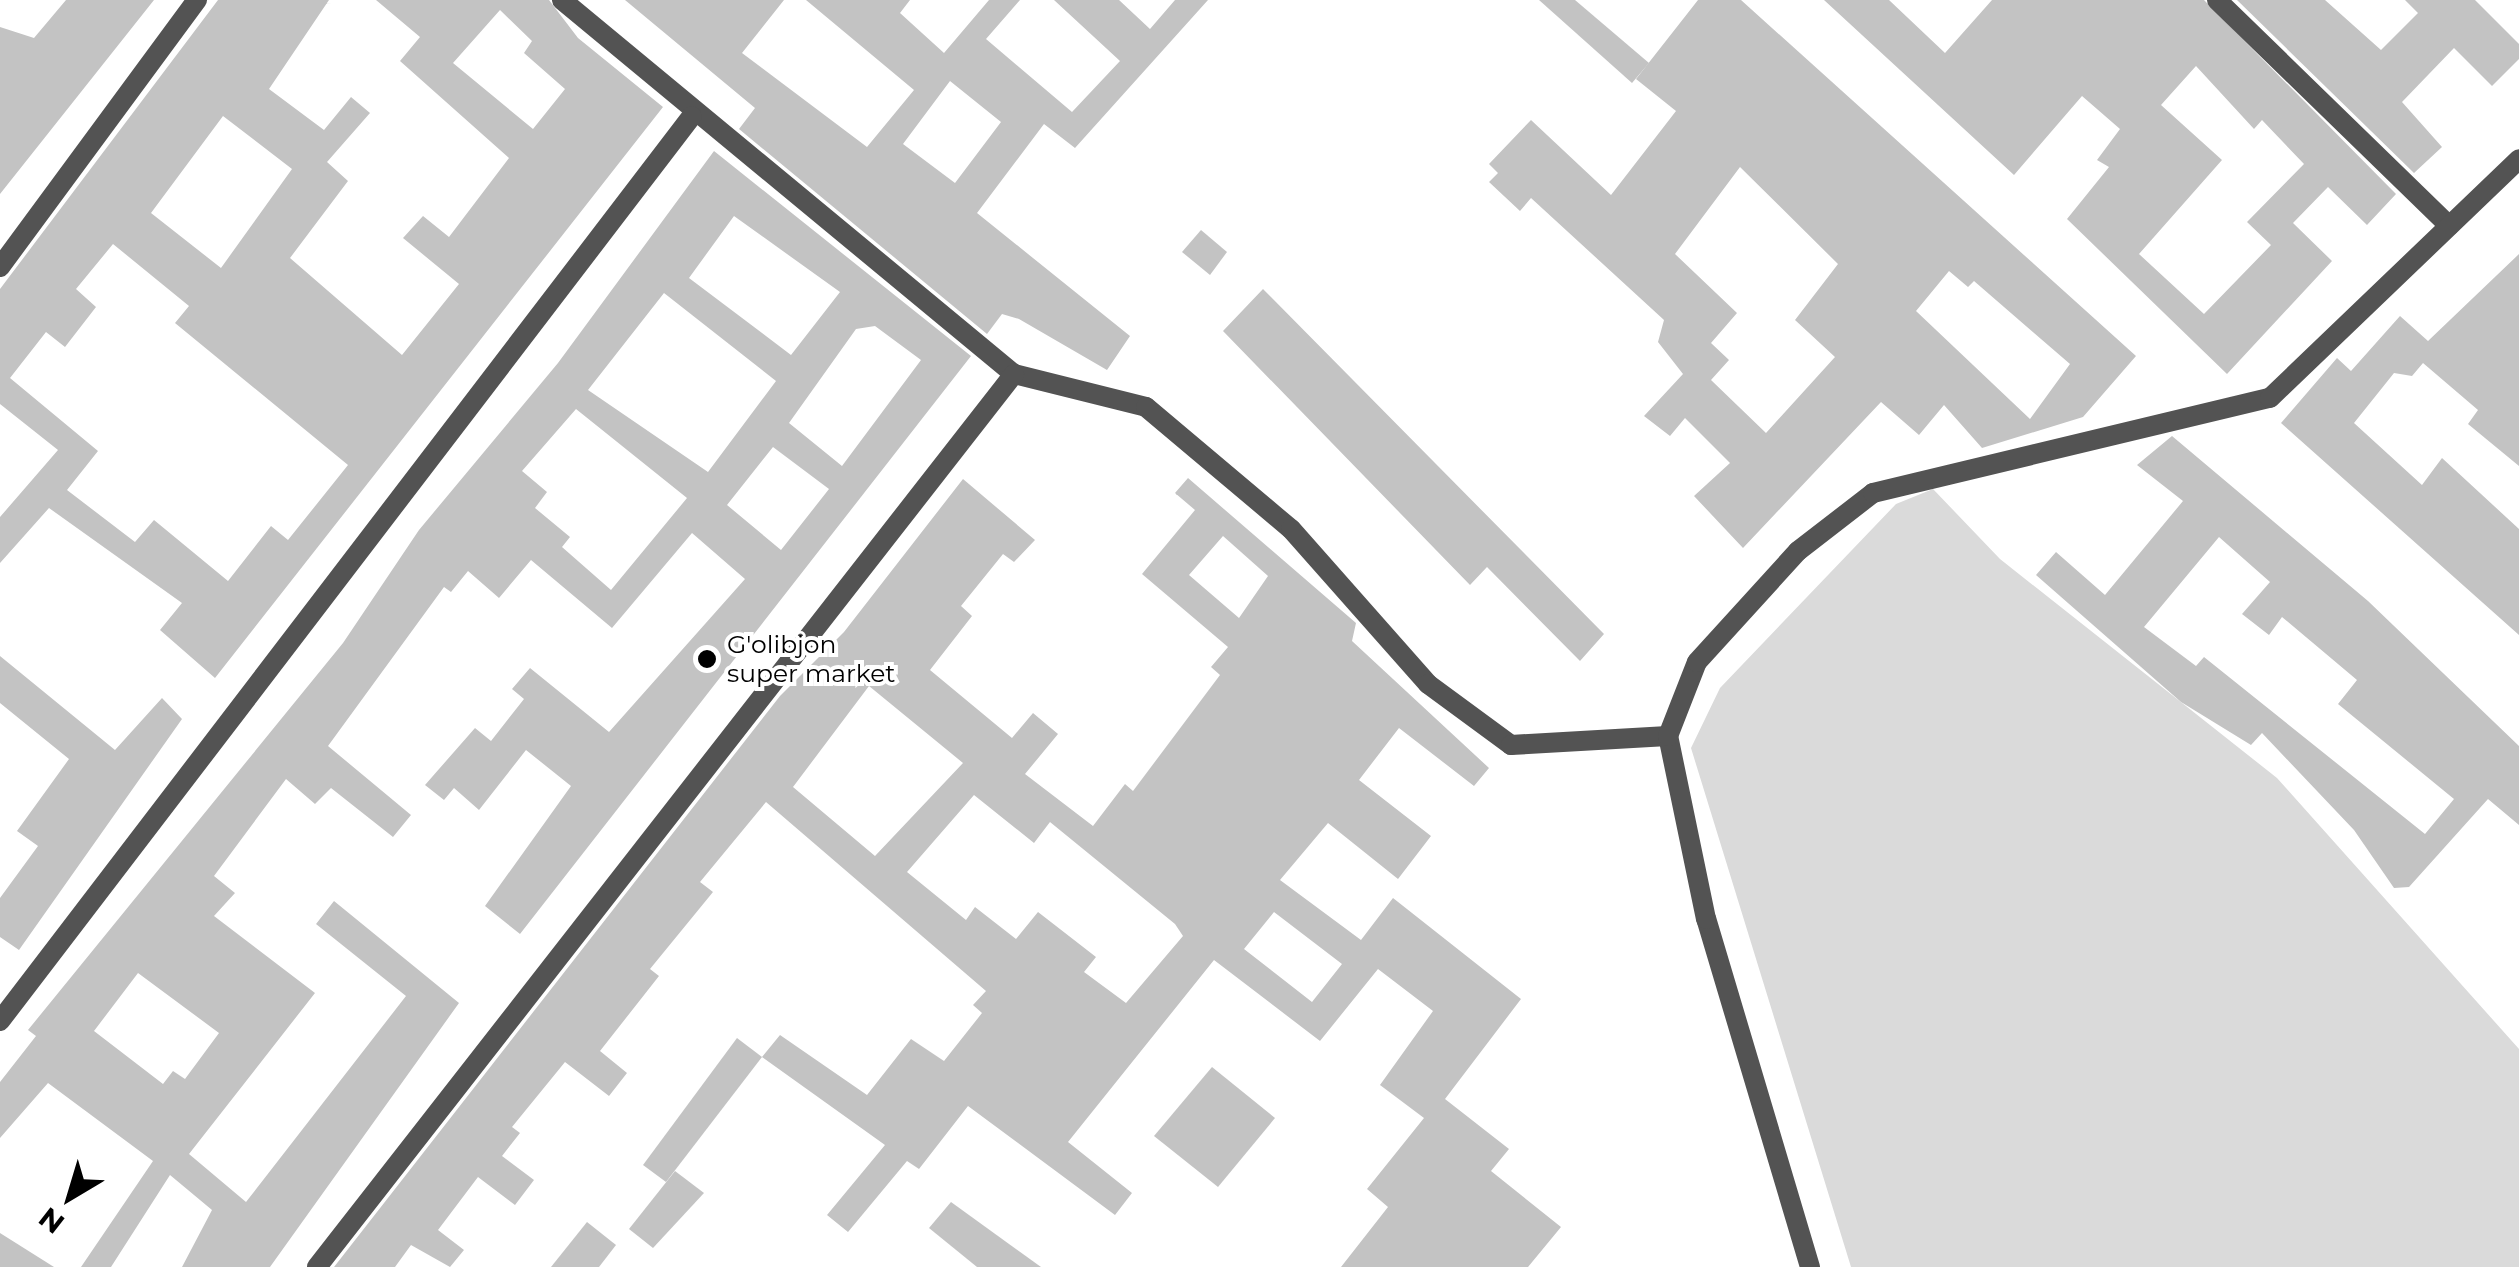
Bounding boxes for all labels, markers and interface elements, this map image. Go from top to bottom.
place label: G'olibjon super market [727,630,895,689]
marker: G'olibjon super market [696,648,718,670]
north arrow [20,1147,120,1247]
text: N [32,1200,71,1241]

